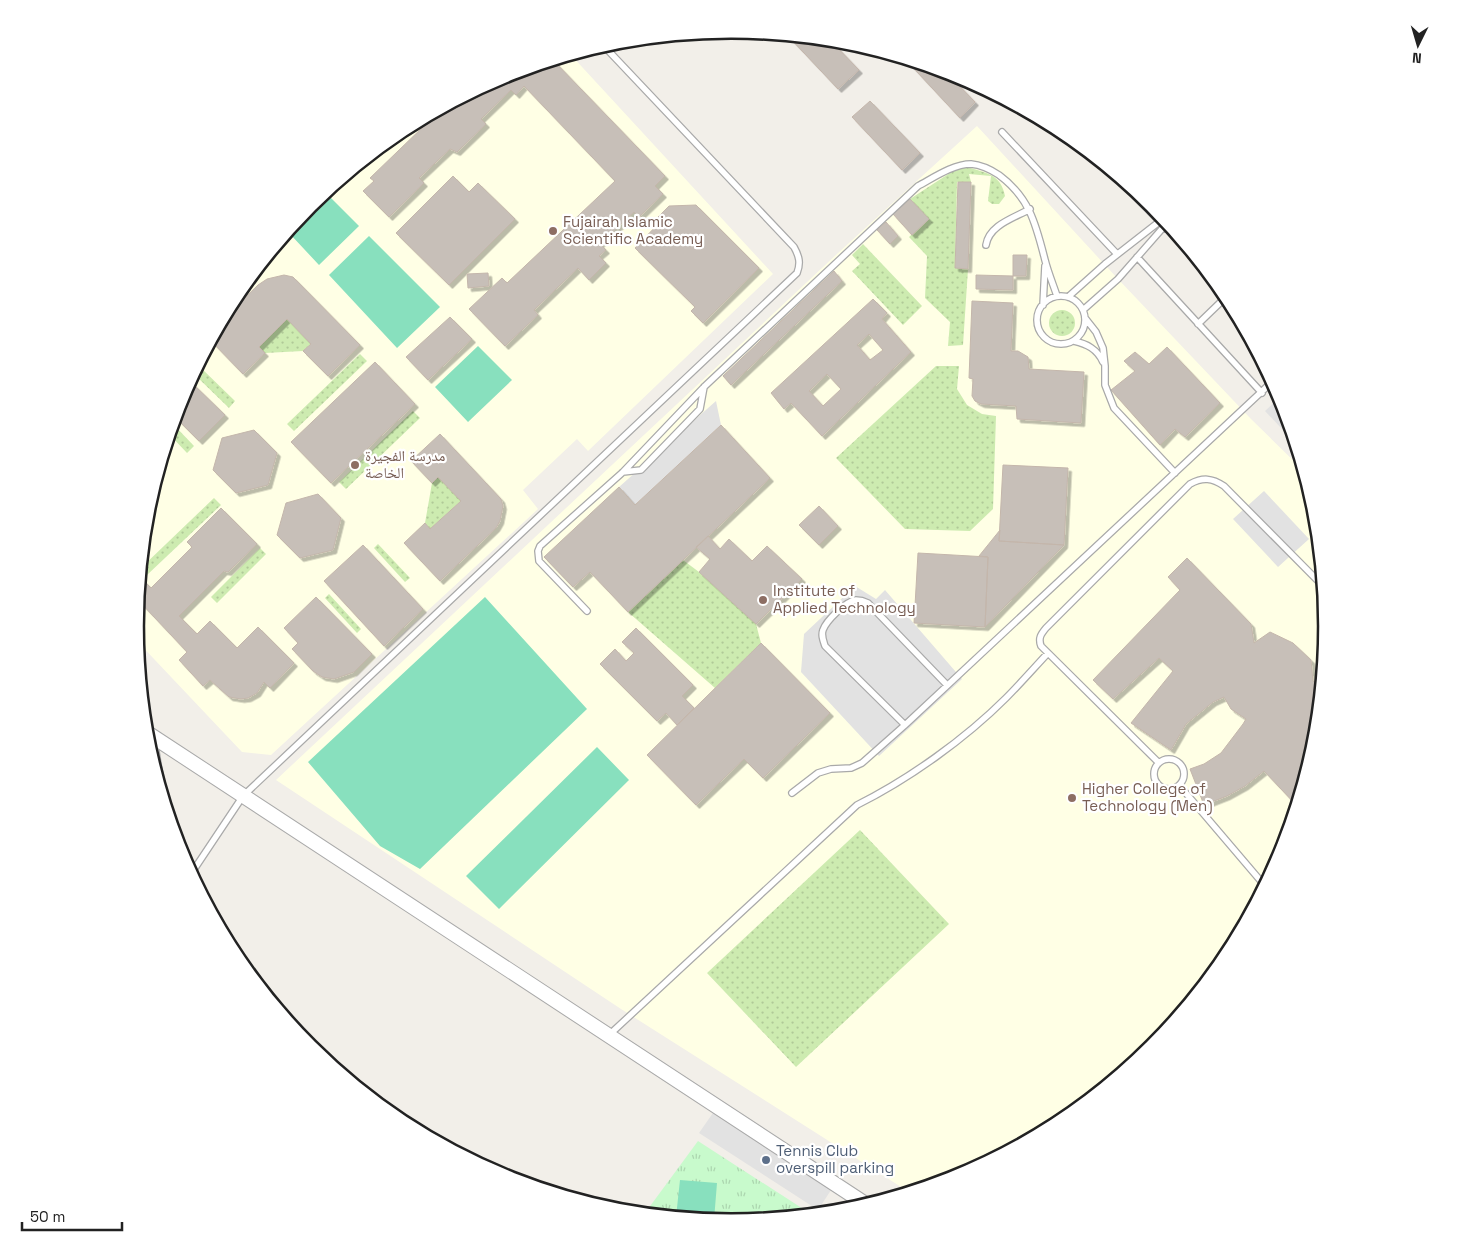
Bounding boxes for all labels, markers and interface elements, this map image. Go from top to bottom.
north arrow [1393,20,1443,70]
text: N [1411,49,1422,67]
place label: Fujairah Islamic Scientific Academy [563,212,703,248]
marker: Fujairah Islamic Scientific Academy [547,225,559,237]
place label: مدرسة الفجيرة الخاصة [365,446,446,482]
marker: مدرسة الفجيرة الخاصة [349,459,361,471]
place label: Institute of Applied Technology [773,581,916,617]
marker: Institute of Applied Technology [757,594,769,606]
place label: Higher College of Technology (Men) [1082,779,1213,816]
marker: Higher College of Technology (Men) [1066,792,1078,804]
place label: Tennis Club overspill parking [776,1141,894,1177]
marker: Tennis Club overspill parking [760,1154,772,1166]
scale bar [22,1200,122,1232]
text: 50 m [30,1207,65,1226]

